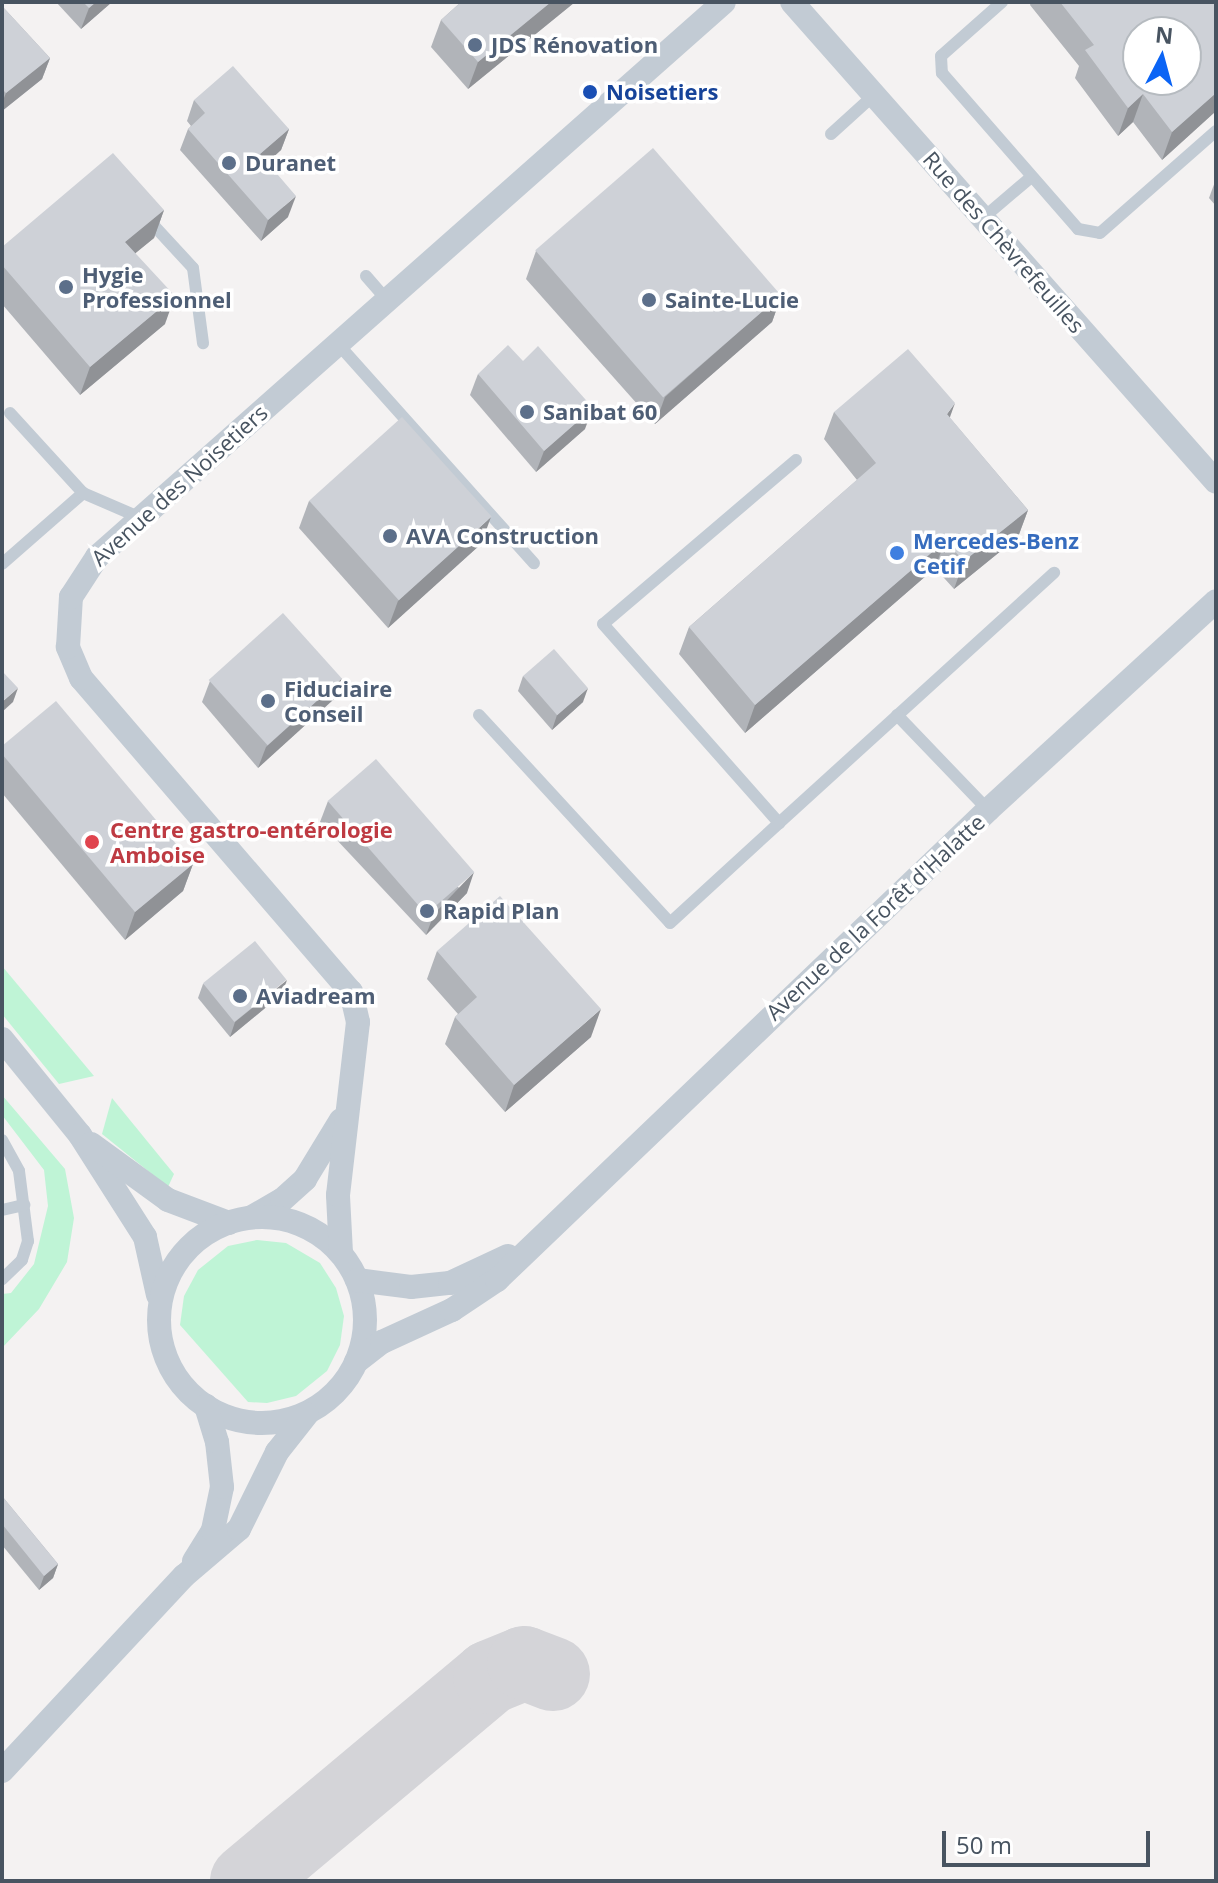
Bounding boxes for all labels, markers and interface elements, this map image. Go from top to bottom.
north arrow [1122,16,1202,96]
text: N [1154,18,1175,50]
place label: JDS Rénovation [491,32,658,58]
marker: JDS Rénovation [466,36,484,54]
place label: Noisetiers [606,79,718,105]
marker: Noisetiers [581,83,599,101]
street label: Rue des Chèvrefeuilles [918,146,1090,338]
place label: Duranet [245,150,336,176]
marker: Duranet [220,154,238,172]
place label: Hygie Professionnel [82,261,232,312]
marker: Hygie Professionnel [57,278,75,296]
place label: Sainte-Lucie [665,287,799,313]
marker: Sainte-Lucie [640,291,658,309]
street label: Avenue des Noisetiers [86,399,272,571]
place label: Sanibat 60 [543,399,657,425]
marker: Sanibat 60 [518,403,536,421]
place label: AVA Construction [406,523,599,549]
marker: AVA Construction [381,527,399,545]
place label: Mercedes-Benz Cetif [913,527,1079,578]
marker: Mercedes-Benz Cetif [888,544,906,562]
place label: Fiduciaire Conseil [284,675,392,726]
marker: Fiduciaire Conseil [259,692,277,710]
street label: Avenue de la Forêt d'Halatte [760,809,990,1025]
place label: Centre gastro-entérologie Amboise [110,816,393,868]
marker: Centre gastro-entérologie Amboise [81,831,103,853]
place label: Rapid Plan [443,898,559,924]
marker: Rapid Plan [418,902,436,920]
place label: Aviadream [256,983,375,1009]
marker: Aviadream [231,987,249,1005]
scale bar [946,1815,1154,1865]
text: 50 m [956,1828,1012,1861]

